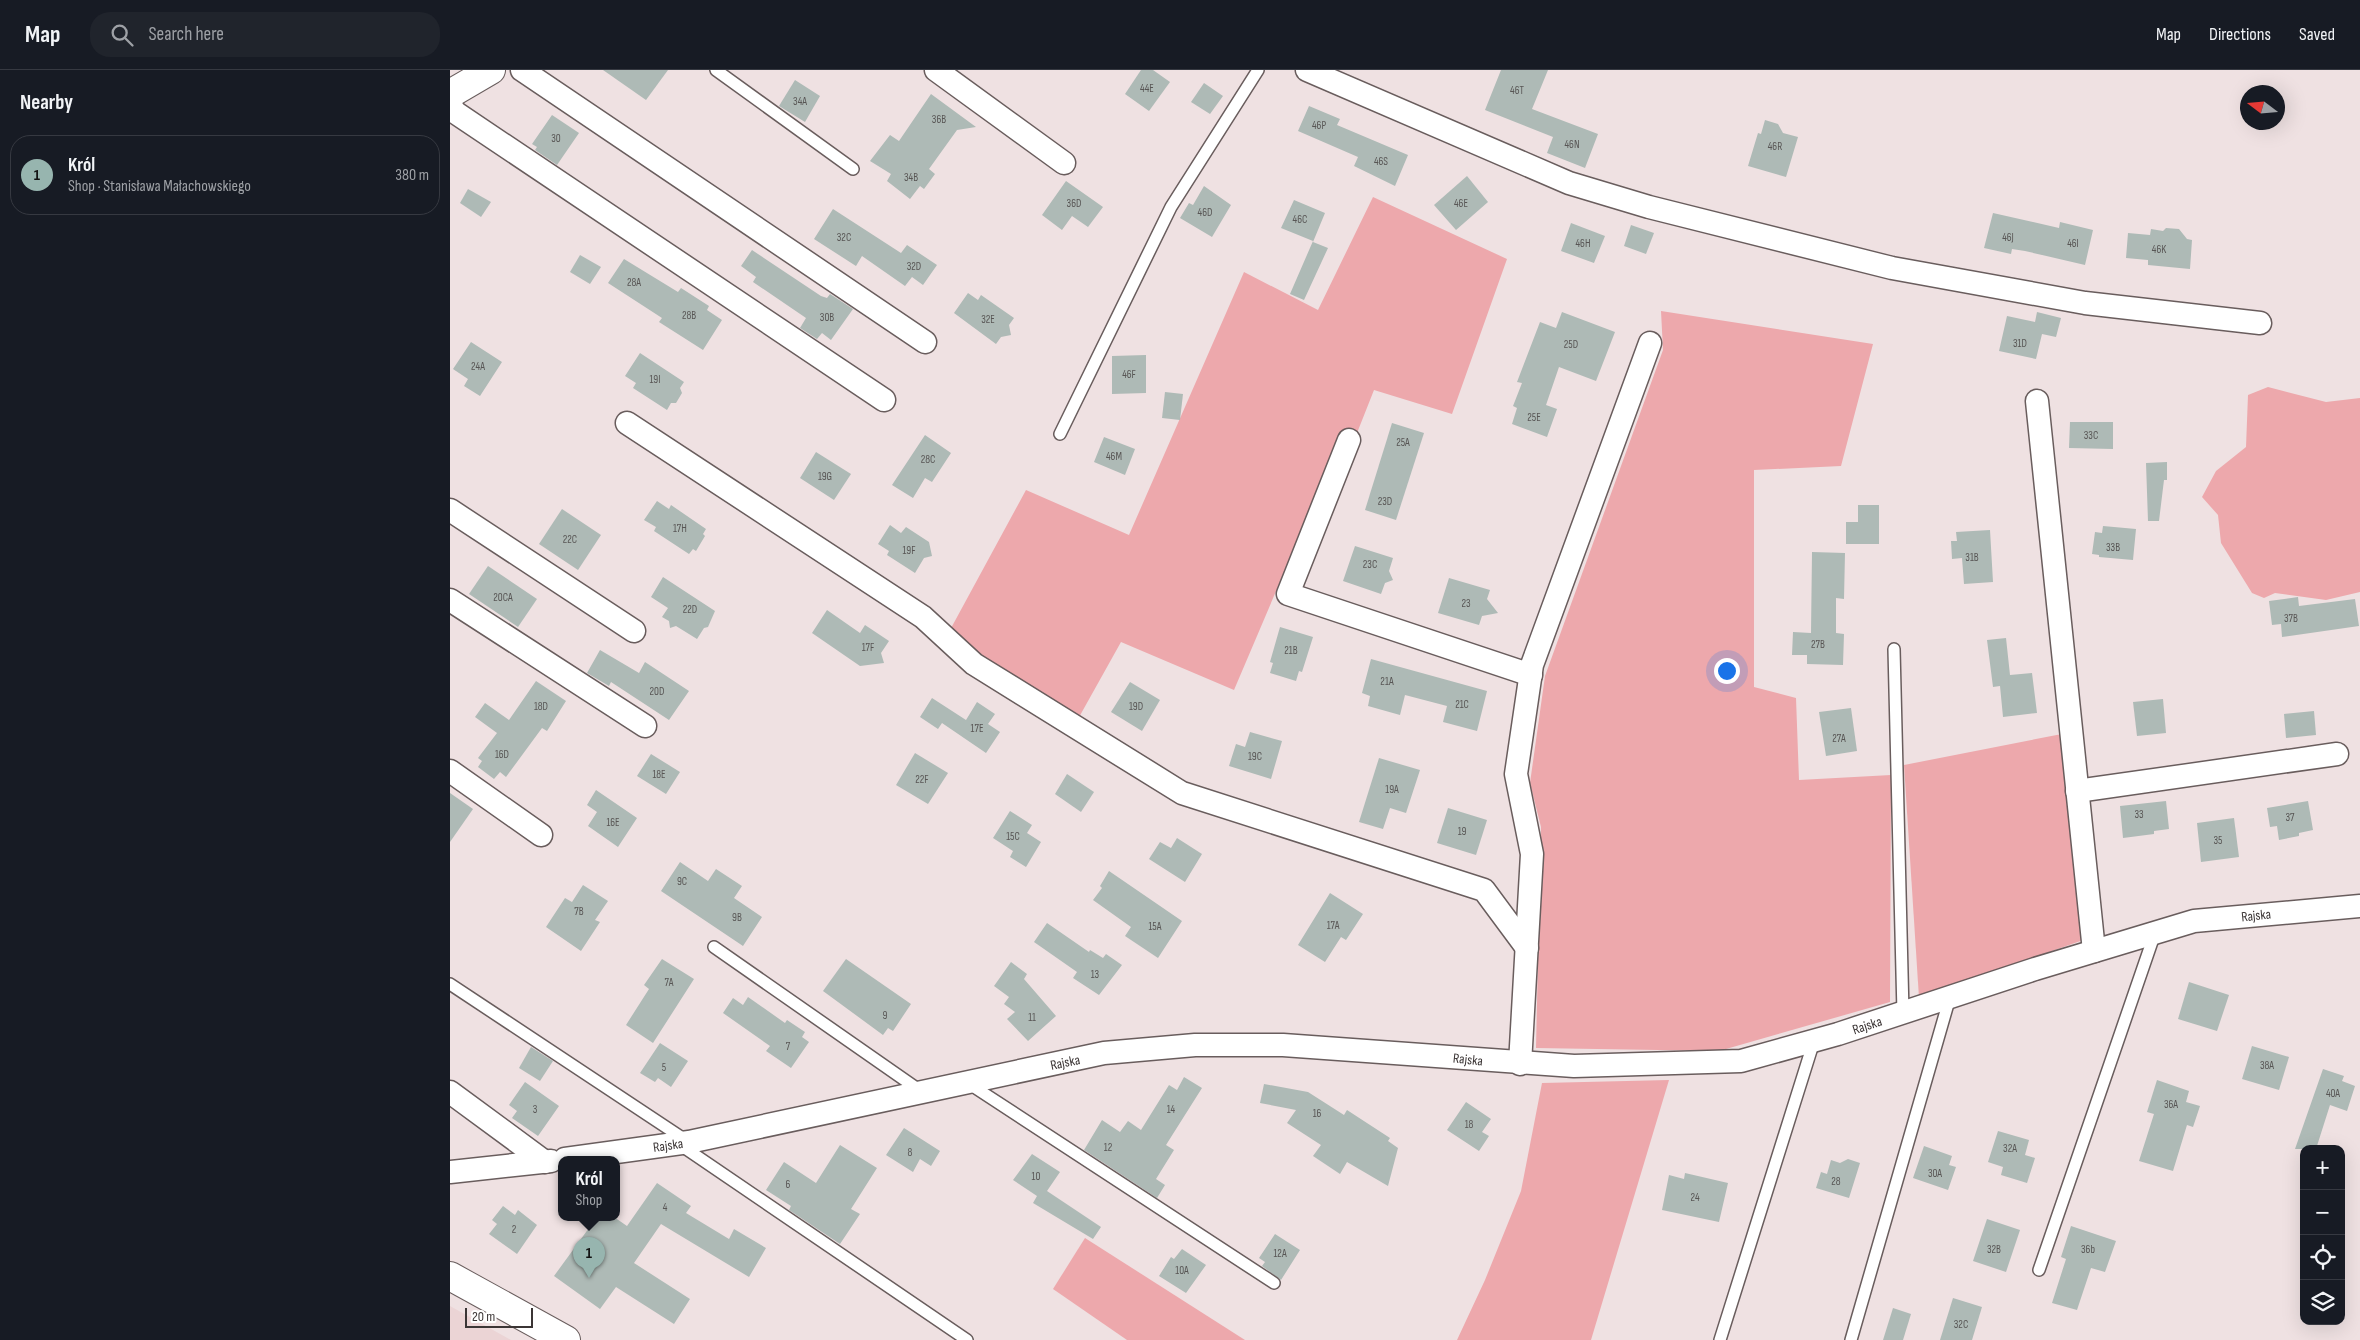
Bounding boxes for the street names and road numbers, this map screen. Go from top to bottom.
street label: Rajska [2240,905,2272,926]
street label: Rajska [1850,1013,1884,1038]
street label: Rajska [1452,1049,1484,1070]
street label: Rajska [1049,1051,1082,1074]
street label: Rajska [652,1135,684,1156]

